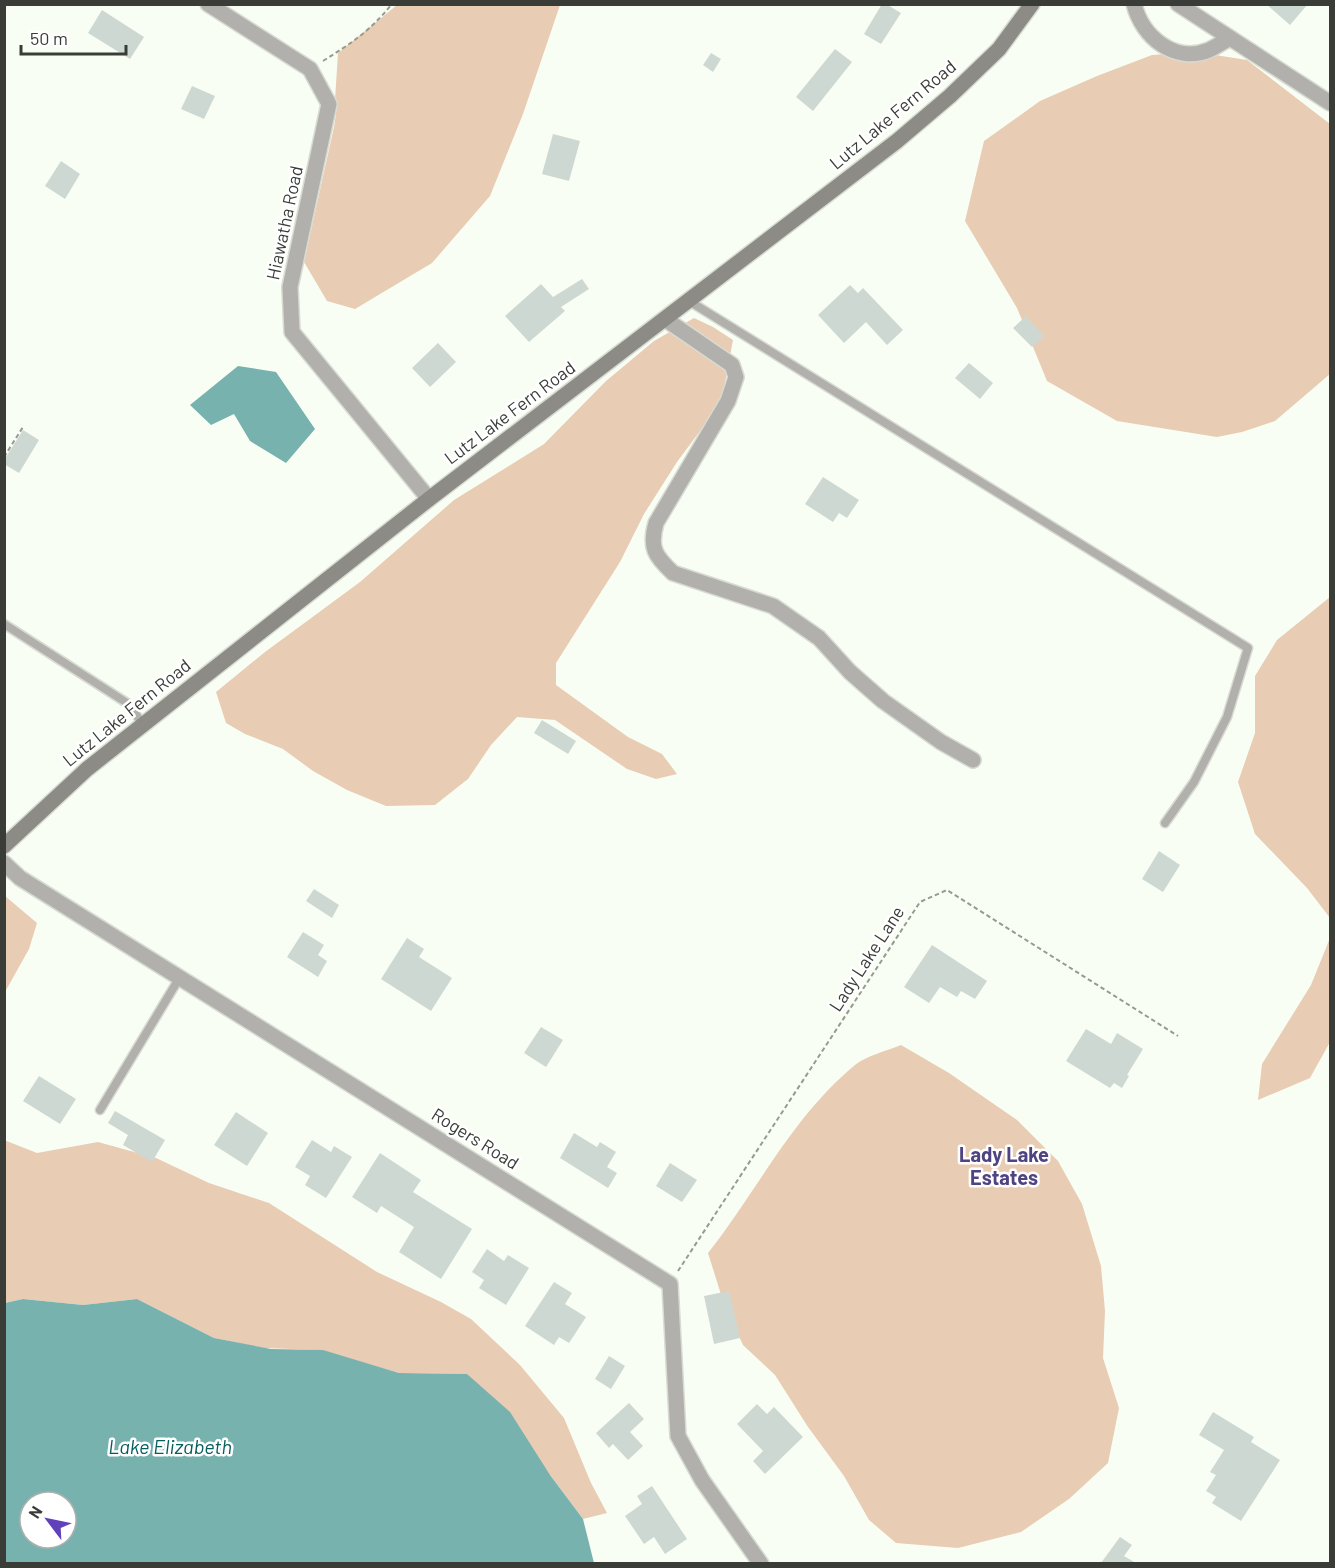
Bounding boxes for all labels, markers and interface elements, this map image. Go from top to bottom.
scale bar [21,18,126,56]
text: 50 m [30,27,68,49]
street label: Lutz Lake Fern Road [825,55,960,173]
street label: Hiawatha Road [261,164,307,282]
street label: Lutz Lake Fern Road [440,356,579,469]
street label: Lutz Lake Fern Road [58,654,195,771]
street label: Lady Lake Lane [824,902,908,1015]
street label: Rogers Road [428,1103,523,1174]
district label: Lady Lake Estates [959,1142,1049,1189]
water label: Lake Elizabeth [108,1434,232,1458]
north arrow [18,1490,78,1550]
text: N [24,1502,46,1521]

